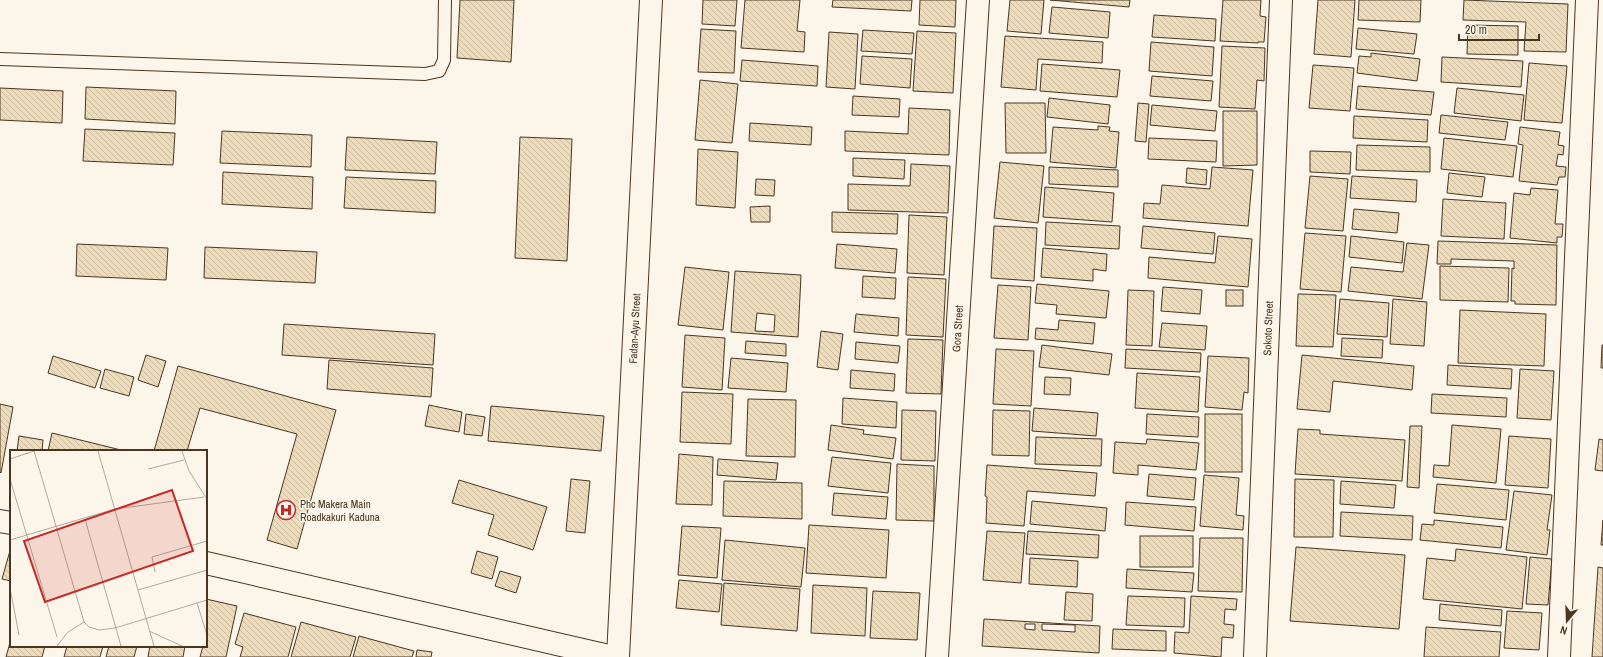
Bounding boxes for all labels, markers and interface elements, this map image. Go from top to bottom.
scale bar [1459,16,1539,42]
text: 20 m [1465,22,1487,38]
street label: Fadan-Ayu Street [626,292,643,364]
street label: Sokoto Street [1260,300,1276,356]
street label: Gora Street [949,304,966,352]
inset map [10,450,207,647]
place label: Phc Makera Main Roadkakuri Kaduna [300,497,380,524]
hospital icon: Phc Makera Main Roadkakuri Kaduna [275,499,297,521]
north arrow [1547,601,1587,641]
text: N [1558,623,1569,638]

